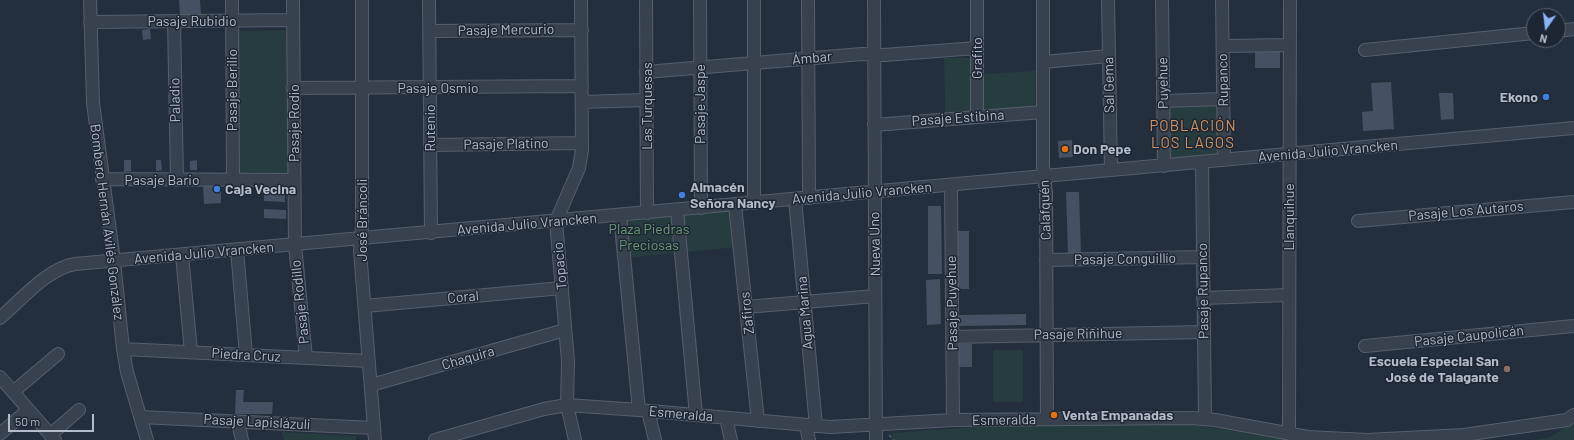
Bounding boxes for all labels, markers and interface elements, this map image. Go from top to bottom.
north arrow [1526,8,1566,48]
street label: Pasaje Rubidio [147,13,237,29]
street label: Pasaje Mercurio [458,21,554,39]
text: N [1538,32,1548,46]
street label: Grafito [969,37,985,79]
street label: Ámbar [791,48,833,68]
street label: Pasaje Berilio [224,49,240,131]
street label: Rupanco [1214,53,1232,107]
street label: Sal Gema [1100,57,1118,113]
street label: Puyehue [1154,57,1172,109]
street label: Las Turquesas [639,62,655,150]
street label: Pasaje Jaspe [692,64,708,144]
street label: Paladio [166,78,184,122]
street label: Pasaje Osmio [397,80,479,96]
street label: Pasaje Rodio [286,84,302,162]
place label: Ekono [1500,89,1538,105]
marker: Ekono [1541,92,1551,102]
street label: Rutenio [422,104,438,152]
street label: Pasaje Estibina [911,106,1005,130]
district label: POBLACIÓN LOS LAGOS [1149,117,1237,152]
street label: Bombero Hernán Avilés González [87,123,127,321]
street label: Pasaje Platino [463,135,549,153]
street label: Avenida Julio Vrancken [1257,137,1399,165]
place label: Don Pepe [1073,141,1131,157]
marker: Don Pepe [1060,144,1070,154]
street label: Pasaje Bario [124,172,200,188]
street label: José Bráncoli [354,179,370,261]
place label: Almacén Señora Nancy [690,179,776,212]
street label: Avenida Julio Vrancken [791,179,933,207]
street label: Calafquén [1036,179,1054,241]
place label: Caja Vecina [225,181,296,197]
street label: Llanquihue [1281,183,1297,251]
marker: Caja Vecina [212,184,222,194]
marker: Almacén Señora Nancy [677,190,687,200]
street label: Pasaje Los Autaros [1408,198,1524,224]
street label: Avenida Julio Vrancken [456,210,598,238]
street label: Nueva Uno [866,211,884,277]
park label: Plaza Piedras Preciosas [609,221,689,254]
street label: Avenida Julio Vrancken [133,239,275,267]
street label: Topacio [550,241,570,291]
street label: Pasaje Rupanco [1194,243,1212,339]
street label: Pasaje Conguillío [1074,250,1176,268]
street label: Pasaje Puyehue [943,255,961,351]
street label: Pasaje Rodillo [287,259,313,345]
street label: Agua Marina [793,276,817,350]
street label: Coral [447,287,479,307]
street label: Zafiros [736,291,758,335]
street label: Pasaje Caupolicán [1413,322,1525,350]
street label: Pasaje Riñihue [1033,325,1123,343]
street label: Chaquira [440,342,496,374]
street label: Piedra Cruz [211,345,281,365]
place label: Escuela Especial San José de Talagante [1369,353,1499,386]
marker: Escuela Especial San José de Talagante [1502,364,1512,374]
street label: Esmeralda [648,403,714,425]
scale bar [10,406,96,432]
place label: Venta Empanadas [1062,407,1173,423]
marker: Venta Empanadas [1049,410,1059,420]
street label: Pasaje Lapislázuli [203,411,311,433]
street label: Esmeralda [972,411,1036,429]
text: 50 m [15,414,40,428]

